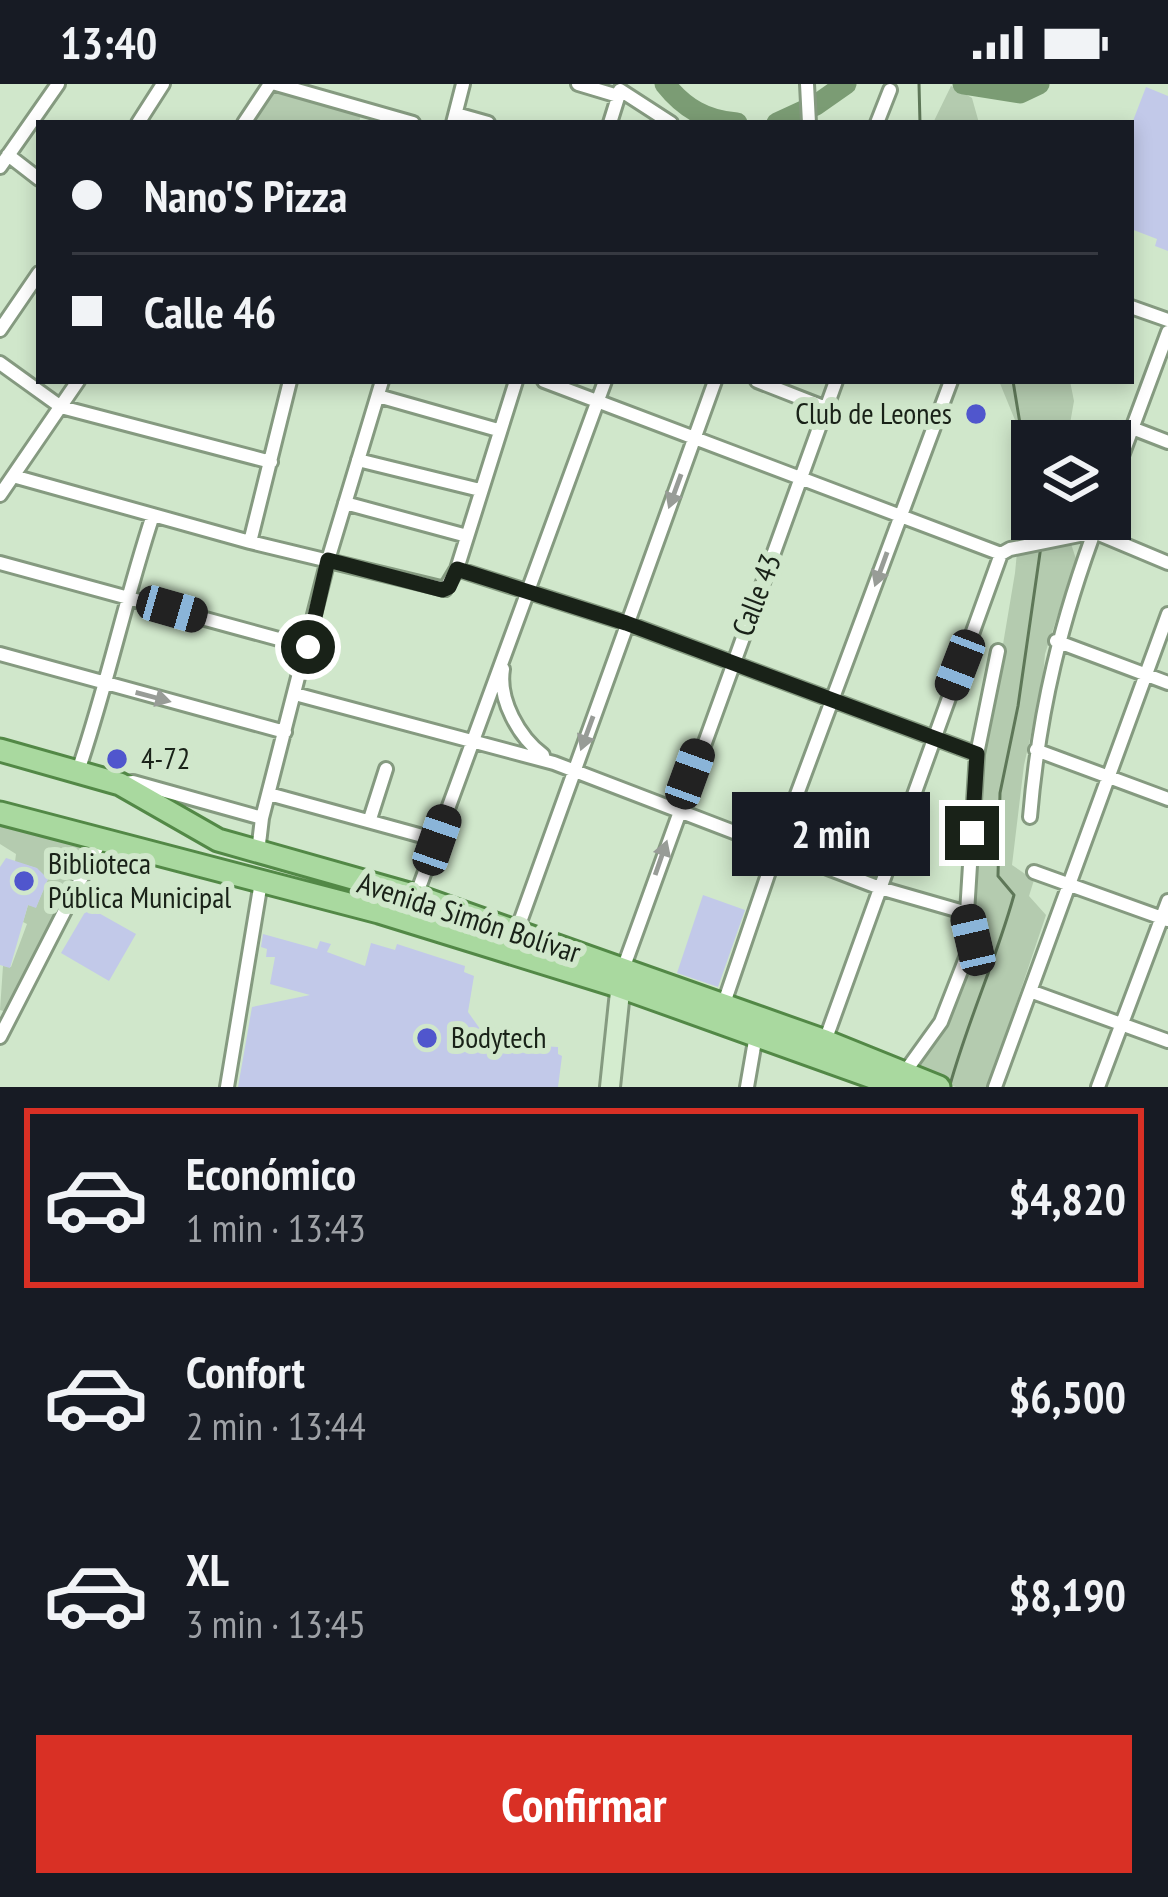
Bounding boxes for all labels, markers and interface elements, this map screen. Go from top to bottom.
text: 13:40 [60,13,157,71]
text: Nano'S Pizza [144,166,347,224]
text: Calle 46 [144,282,276,340]
place label: Club de Leones [795,393,952,432]
marker: Club de Leones [963,401,989,427]
map controls [1011,420,1131,540]
button: layers [1011,420,1131,540]
one-way arrow [665,473,683,509]
street label: Calle 43 [722,548,789,641]
one-way arrow [871,552,889,588]
car [132,582,212,636]
route start [281,620,335,674]
car [930,625,990,705]
one-way arrow [135,689,172,708]
one-way arrow [577,716,595,752]
car [661,734,719,814]
place label: 4-72 [141,738,190,777]
marker: 4-72 [104,746,130,772]
callout: 2 min [732,791,930,875]
car [408,800,466,880]
route end [945,806,999,860]
text: 2 min [792,808,870,859]
one-way arrow [653,840,671,876]
place label: Biblioteca Pública Municipal [48,843,231,916]
street label: Avenida Simón Bolívar [353,862,587,971]
marker: Biblioteca Pública Municipal [11,868,37,894]
car [947,901,999,979]
place label: Bodytech [451,1017,546,1056]
marker: Bodytech [414,1025,440,1051]
icon: car [42,1144,150,1252]
text: Económico [186,1144,356,1202]
text: $4,820 [1009,1169,1126,1227]
text: 1 min · 13:43 [186,1202,366,1253]
icon: car [42,1342,150,1450]
text: Confort [186,1342,305,1400]
text: $6,500 [1009,1367,1126,1425]
text: 2 min · 13:44 [186,1400,366,1451]
icon: car [42,1540,150,1648]
text: XL [186,1540,229,1598]
text: $8,190 [1009,1565,1126,1623]
text: 3 min · 13:45 [186,1598,366,1649]
button: Confirmar [36,1735,1132,1873]

